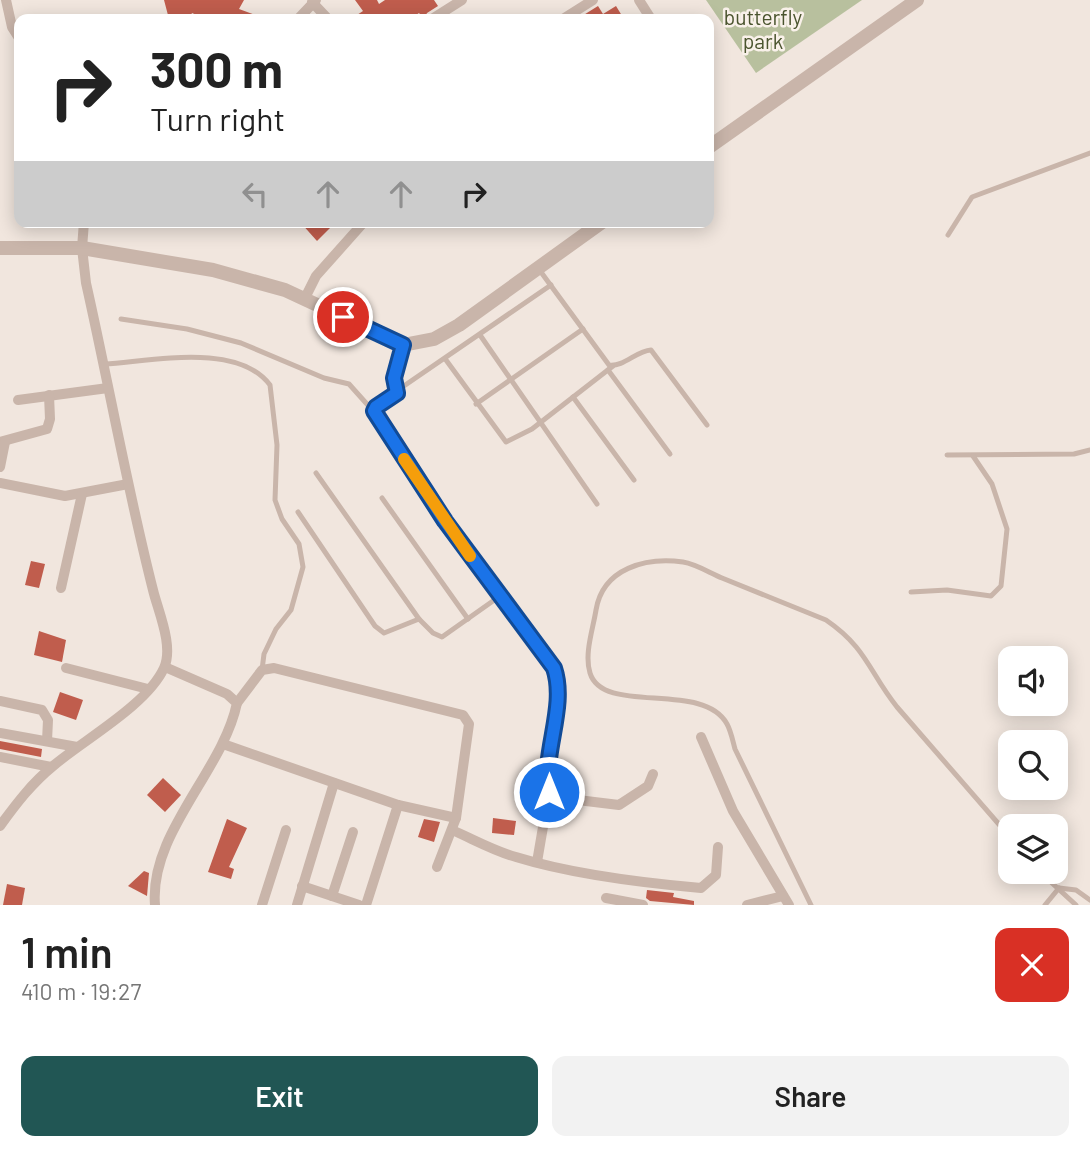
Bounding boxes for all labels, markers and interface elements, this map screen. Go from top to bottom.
park label: butterfly park [724,4,803,53]
text: 300 m [150,39,283,98]
icon: right [35,42,126,133]
text: Turn right [150,99,285,137]
icon: left [236,175,274,213]
icon: ahead [309,175,347,213]
icon: ahead [382,175,420,213]
icon: right [455,175,493,213]
pin [313,287,373,347]
icon: arrive [324,298,362,336]
map controls [998,646,1068,884]
button: sound [998,646,1068,716]
button: search [998,730,1068,800]
position arrow [512,755,586,829]
button: layers [998,814,1068,884]
text: 1 min [21,926,113,976]
button: close [995,928,1069,1002]
text: 410 m · 19:27 [21,977,141,1005]
button: Exit [21,1056,538,1136]
button: Share [552,1056,1069,1136]

